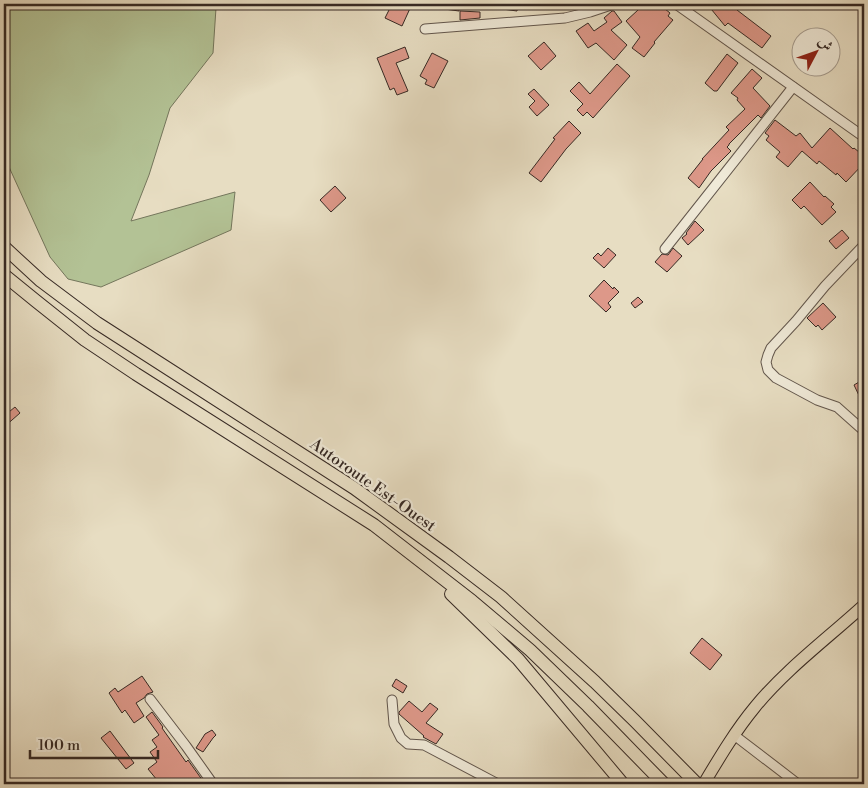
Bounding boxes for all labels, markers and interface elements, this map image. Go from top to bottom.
north arrow [790,28,840,78]
text: ش [814,33,836,55]
street label: Autoroute Est-Ouest [305,433,440,536]
scale bar [30,728,158,760]
text: 100 m [38,736,80,755]

